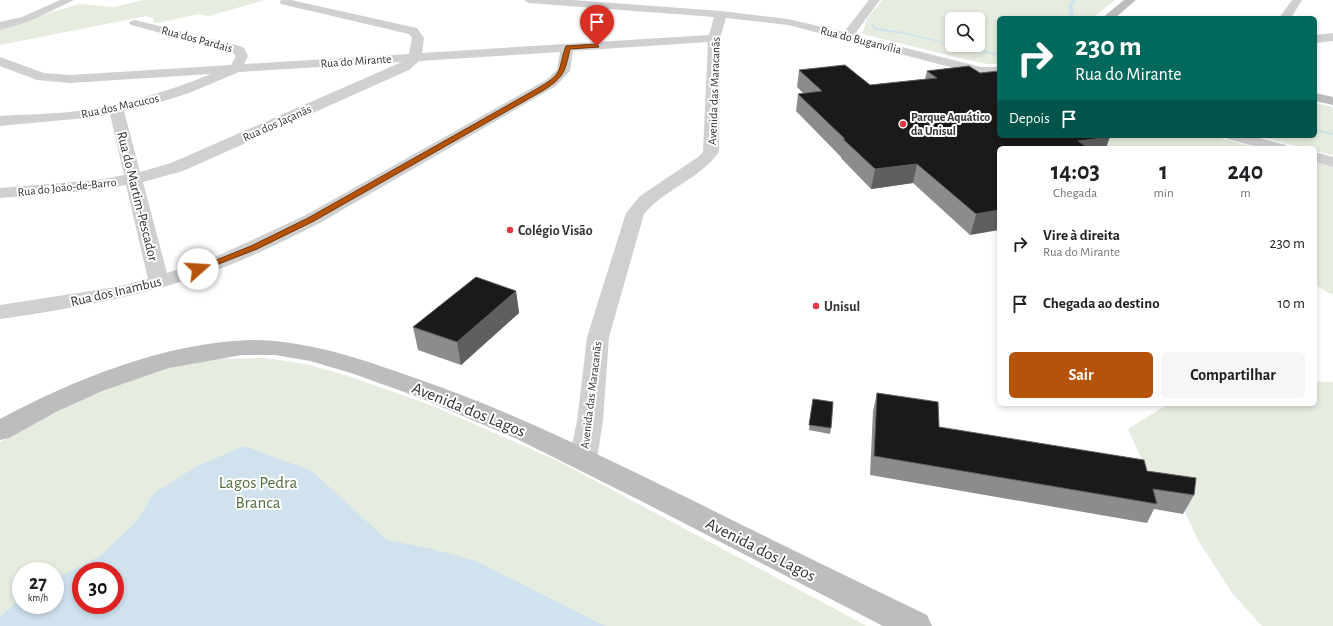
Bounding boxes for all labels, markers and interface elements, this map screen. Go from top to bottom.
pin [580,5,614,46]
icon: arrive [586,11,608,33]
map controls [945,12,985,52]
button: search [945,12,985,52]
street label: Rua dos Pardais [160,24,234,54]
street label: Rua do Buganvília [819,24,903,56]
icon: right [1009,32,1061,84]
text: 230 m [1075,33,1142,61]
street label: Avenida das Maracanãs [706,37,722,145]
street label: Rua do Mirante [320,53,392,69]
text: Rua do Mirante [1075,66,1182,84]
street label: Rua dos Macucos [80,92,160,120]
street label: Rua dos Jaçanãs [241,103,313,143]
icon: arrive [1058,108,1080,130]
place label: Parque Aquático da Unisul [911,111,990,137]
text: Depois [1009,111,1050,126]
marker: Parque Aquático da Unisul [898,119,908,129]
street label: Rua do Martim-Pescador [114,130,160,263]
text: 14:03 [1051,160,1100,184]
text: 1 [1159,160,1168,184]
text: 240 [1227,160,1263,184]
street label: Rua do João-de-Barro [17,176,117,198]
text: Chegada [1053,187,1097,200]
text: min [1153,187,1174,200]
text: m [1240,187,1251,200]
place label: Colégio Visão [518,224,593,238]
marker: Colégio Visão [505,225,515,235]
text: Vire à direita [1043,228,1120,243]
icon: right [1009,233,1031,255]
text: 230 m [1270,236,1305,251]
text: Rua do Mirante [1043,246,1120,259]
position arrow [177,248,219,290]
street label: Rua dos Inambus [69,275,163,309]
icon: arrive [1009,293,1031,315]
text: Chegada ao destino [1043,296,1160,311]
text: 10 m [1277,296,1305,311]
place label: Unisul [824,300,860,314]
marker: Unisul [811,301,821,311]
street label: Avenida das Maracanãs [578,341,604,449]
button: Sair [1009,352,1153,398]
button: Compartilhar [1161,352,1305,398]
street label: Avenida dos Lagos [410,379,528,440]
park label: Lagos Pedra Branca [219,474,297,511]
street label: Avenida dos Lagos [703,514,818,584]
speed limit sign: 30 [72,562,124,614]
text: 27 [29,573,47,593]
text: km/h [28,593,48,603]

